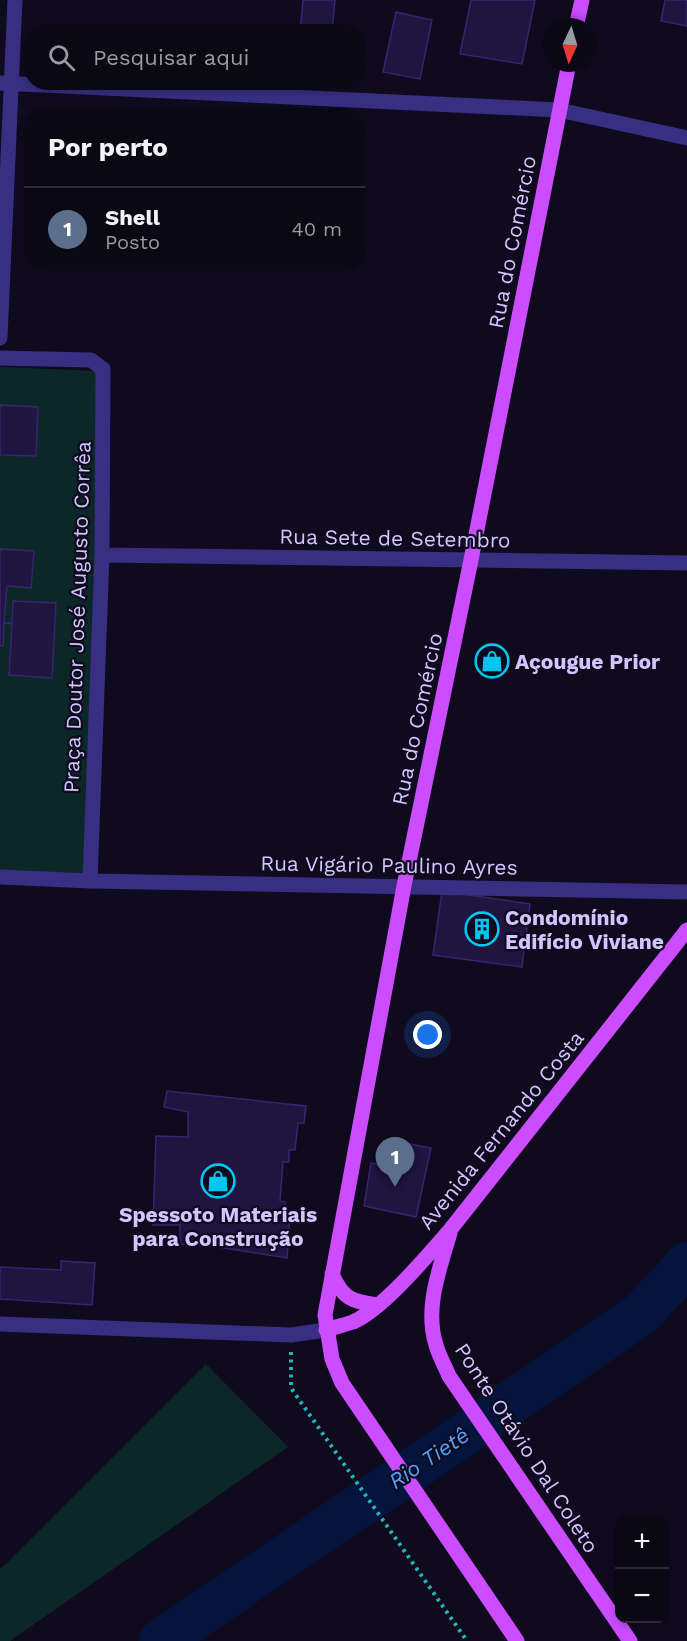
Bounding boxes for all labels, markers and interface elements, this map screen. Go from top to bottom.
north arrow [543,18,597,72]
search box [24,24,366,90]
icon: search [45,41,78,74]
text: Pesquisar aqui [93,45,249,70]
text: Por perto [48,132,168,162]
street label: Rua do Comércio [483,153,541,331]
text: Shell [105,205,160,230]
text: 1 [63,217,72,241]
text: 40 m [291,217,342,241]
text: Posto [105,230,160,254]
street label: Praça Doutor José Augusto Corrêa [58,440,96,793]
street label: Rua Sete de Setembro [279,523,511,553]
street label: Rua do Comércio [387,631,447,807]
shop icon: Açougue Prior [474,643,510,679]
place label: Açougue Prior [515,649,660,674]
street label: Rua Vigário Paulino Ayres [260,850,518,880]
place label: Condomínio Edifício Viviane [505,905,664,954]
building icon: Condomínio Edifício Viviane [464,911,500,947]
your location [413,1020,442,1049]
street label: Avenida Fernando Costa [413,1026,589,1234]
pin: 1 [376,1138,414,1187]
shop icon: Spessoto Materiais para Construção [200,1163,236,1199]
place label: Spessoto Materiais para Construção [119,1202,317,1251]
street label: Ponte Otávio Dal Coleto [450,1338,604,1558]
water label: Rio Tietê [384,1422,474,1494]
map controls [615,1515,669,1623]
button: + [615,1515,669,1569]
button: − [615,1569,669,1623]

